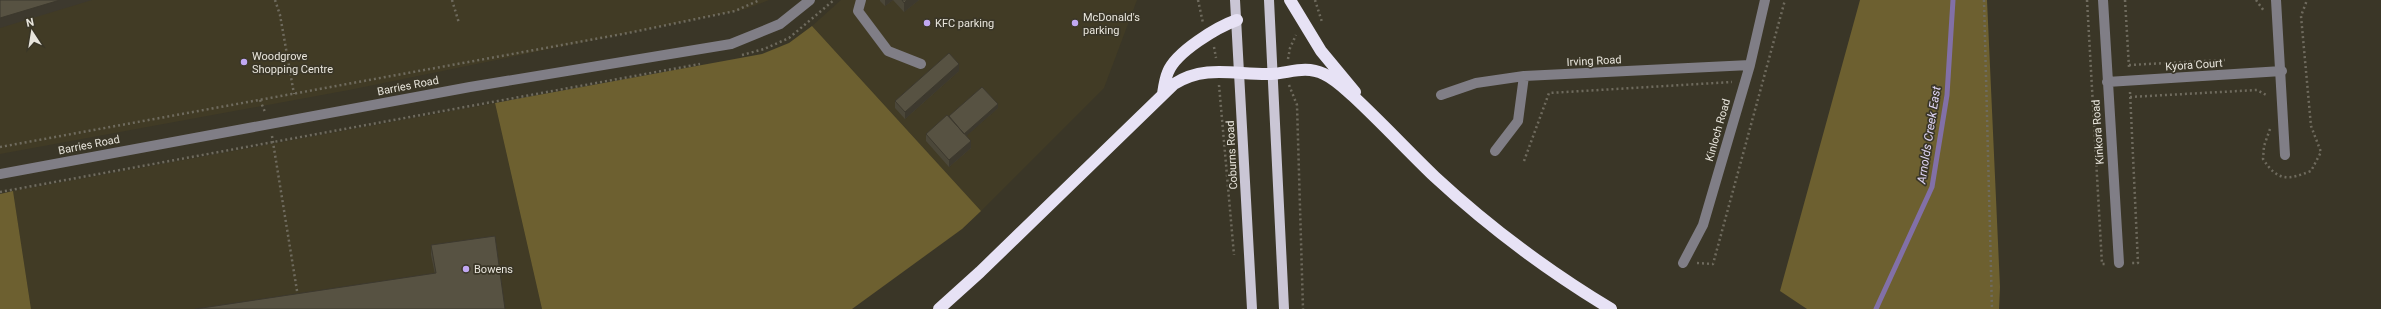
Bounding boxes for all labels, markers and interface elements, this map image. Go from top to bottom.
place label: McDonald's parking [1083,11,1140,37]
north arrow [12,12,52,52]
text: N [25,15,35,30]
place label: KFC parking [935,17,994,30]
marker: KFC parking [922,18,932,28]
marker: McDonald's parking [1070,18,1080,28]
place label: Woodgrove Shopping Centre [252,50,333,76]
street label: Irving Road [1566,53,1622,69]
street label: Kyora Court [2165,56,2223,73]
marker: Woodgrove Shopping Centre [239,57,249,67]
street label: Barries Road [376,74,440,98]
water label: Arnolds Creek East [1914,85,1944,186]
street label: Kinloch Road [1703,97,1733,163]
street label: Kinkora Road [2089,99,2107,165]
street label: Coburns Road [1224,120,1240,190]
street label: Barries Road [57,133,121,157]
place label: Bowens [474,263,513,276]
marker: Bowens [461,264,471,274]

